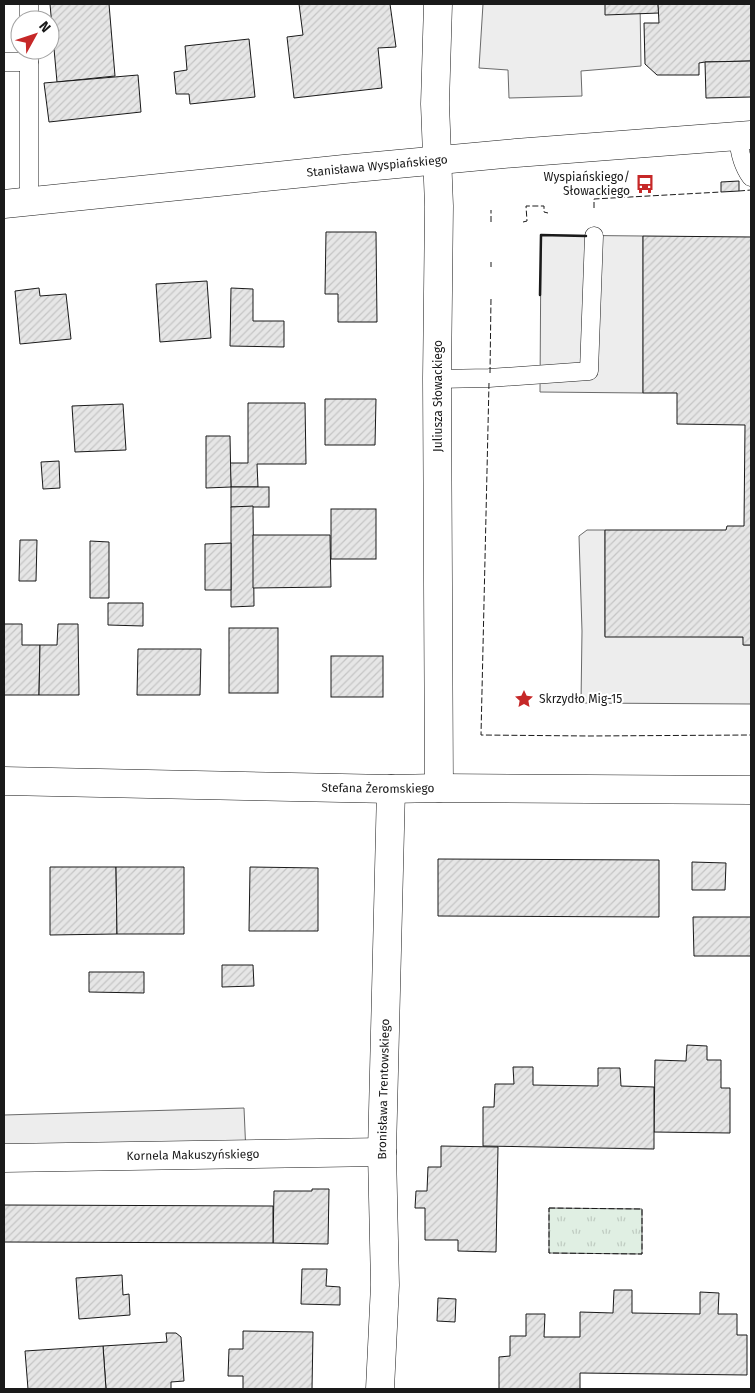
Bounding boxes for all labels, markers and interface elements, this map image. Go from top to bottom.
north arrow [10,10,60,60]
text: N [35,18,54,36]
street label: Stanisława Wyspiańskiego [306,152,448,180]
place label: Wyspiańskiego/ Słowackiego [544,170,630,198]
bus stop icon: Wyspiańskiego/ Słowackiego [634,173,656,195]
street label: Juliusza Słowackiego [431,340,445,452]
place icon: Skrzydło Mig-15 [513,688,535,710]
place label: Skrzydło Mig-15 [539,692,622,706]
street label: Stefana Żeromskiego [321,780,435,796]
street label: Bronisława Trentowskiego [375,1018,392,1160]
street label: Kornela Makuszyńskiego [126,1147,260,1163]

